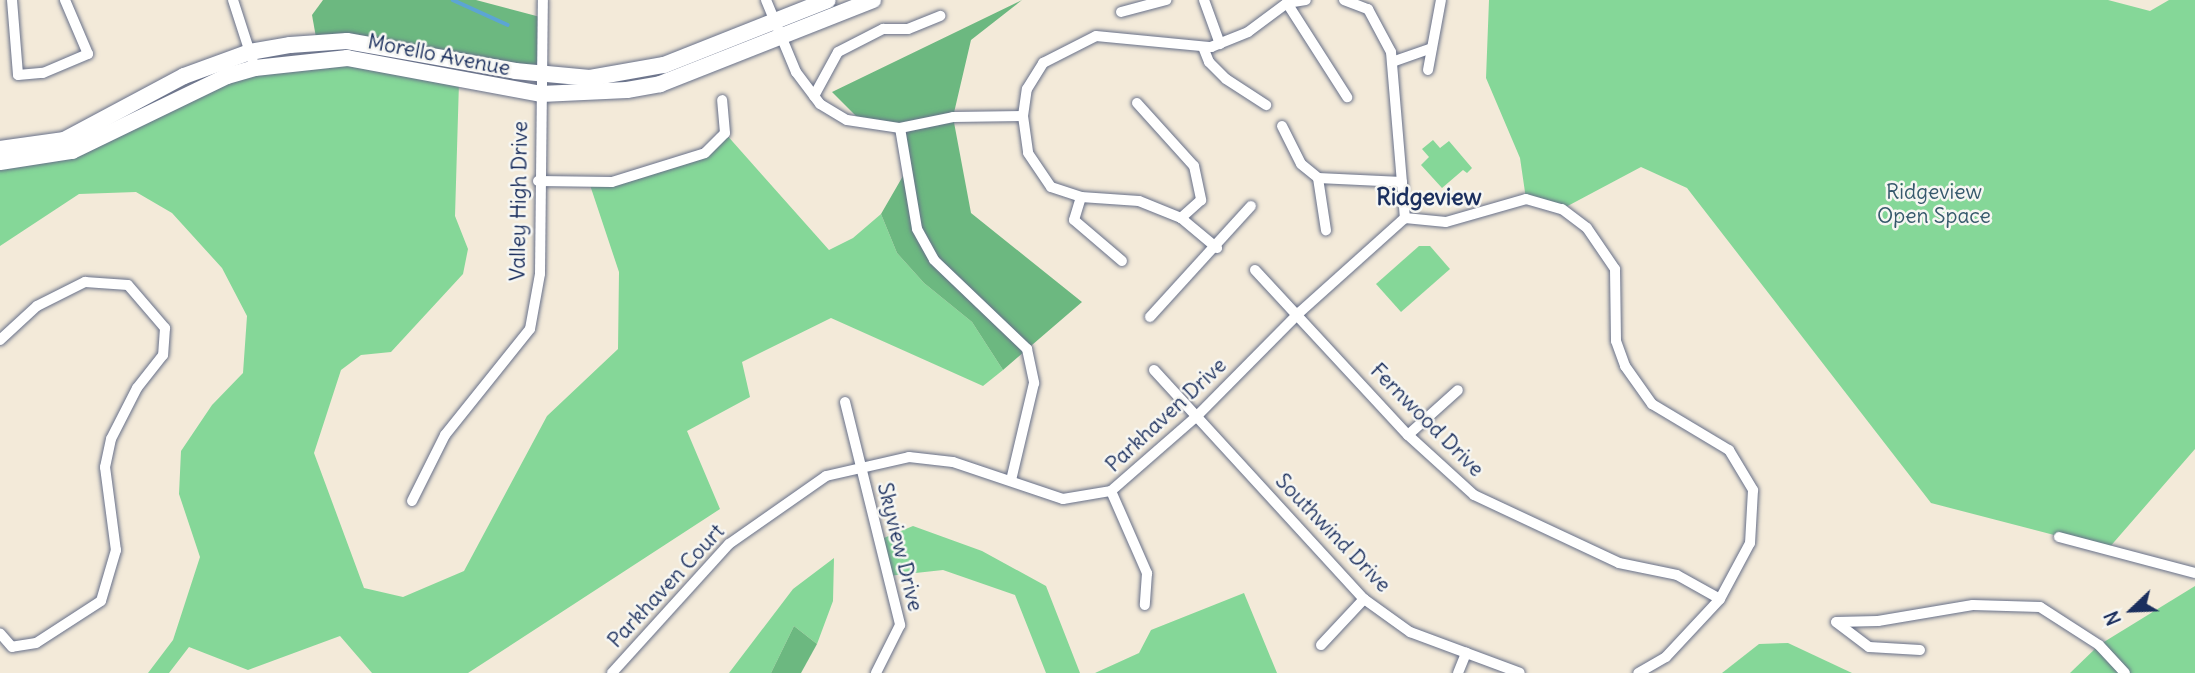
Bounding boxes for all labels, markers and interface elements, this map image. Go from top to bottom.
street label: Morello Avenue [366,29,512,81]
street label: Valley High Drive [505,121,533,281]
park label: Ridgeview Open Space [1877,179,1991,229]
district label: Ridgeview [1376,183,1482,211]
street label: Parkhaven Drive [1100,353,1232,477]
street label: Fernwood Drive [1365,358,1489,482]
street label: Southwind Drive [1270,468,1396,598]
street label: Skyview Drive [872,480,928,614]
street label: Parkhaven Court [602,519,730,653]
north arrow [2097,575,2167,645]
text: N [2099,607,2126,629]

